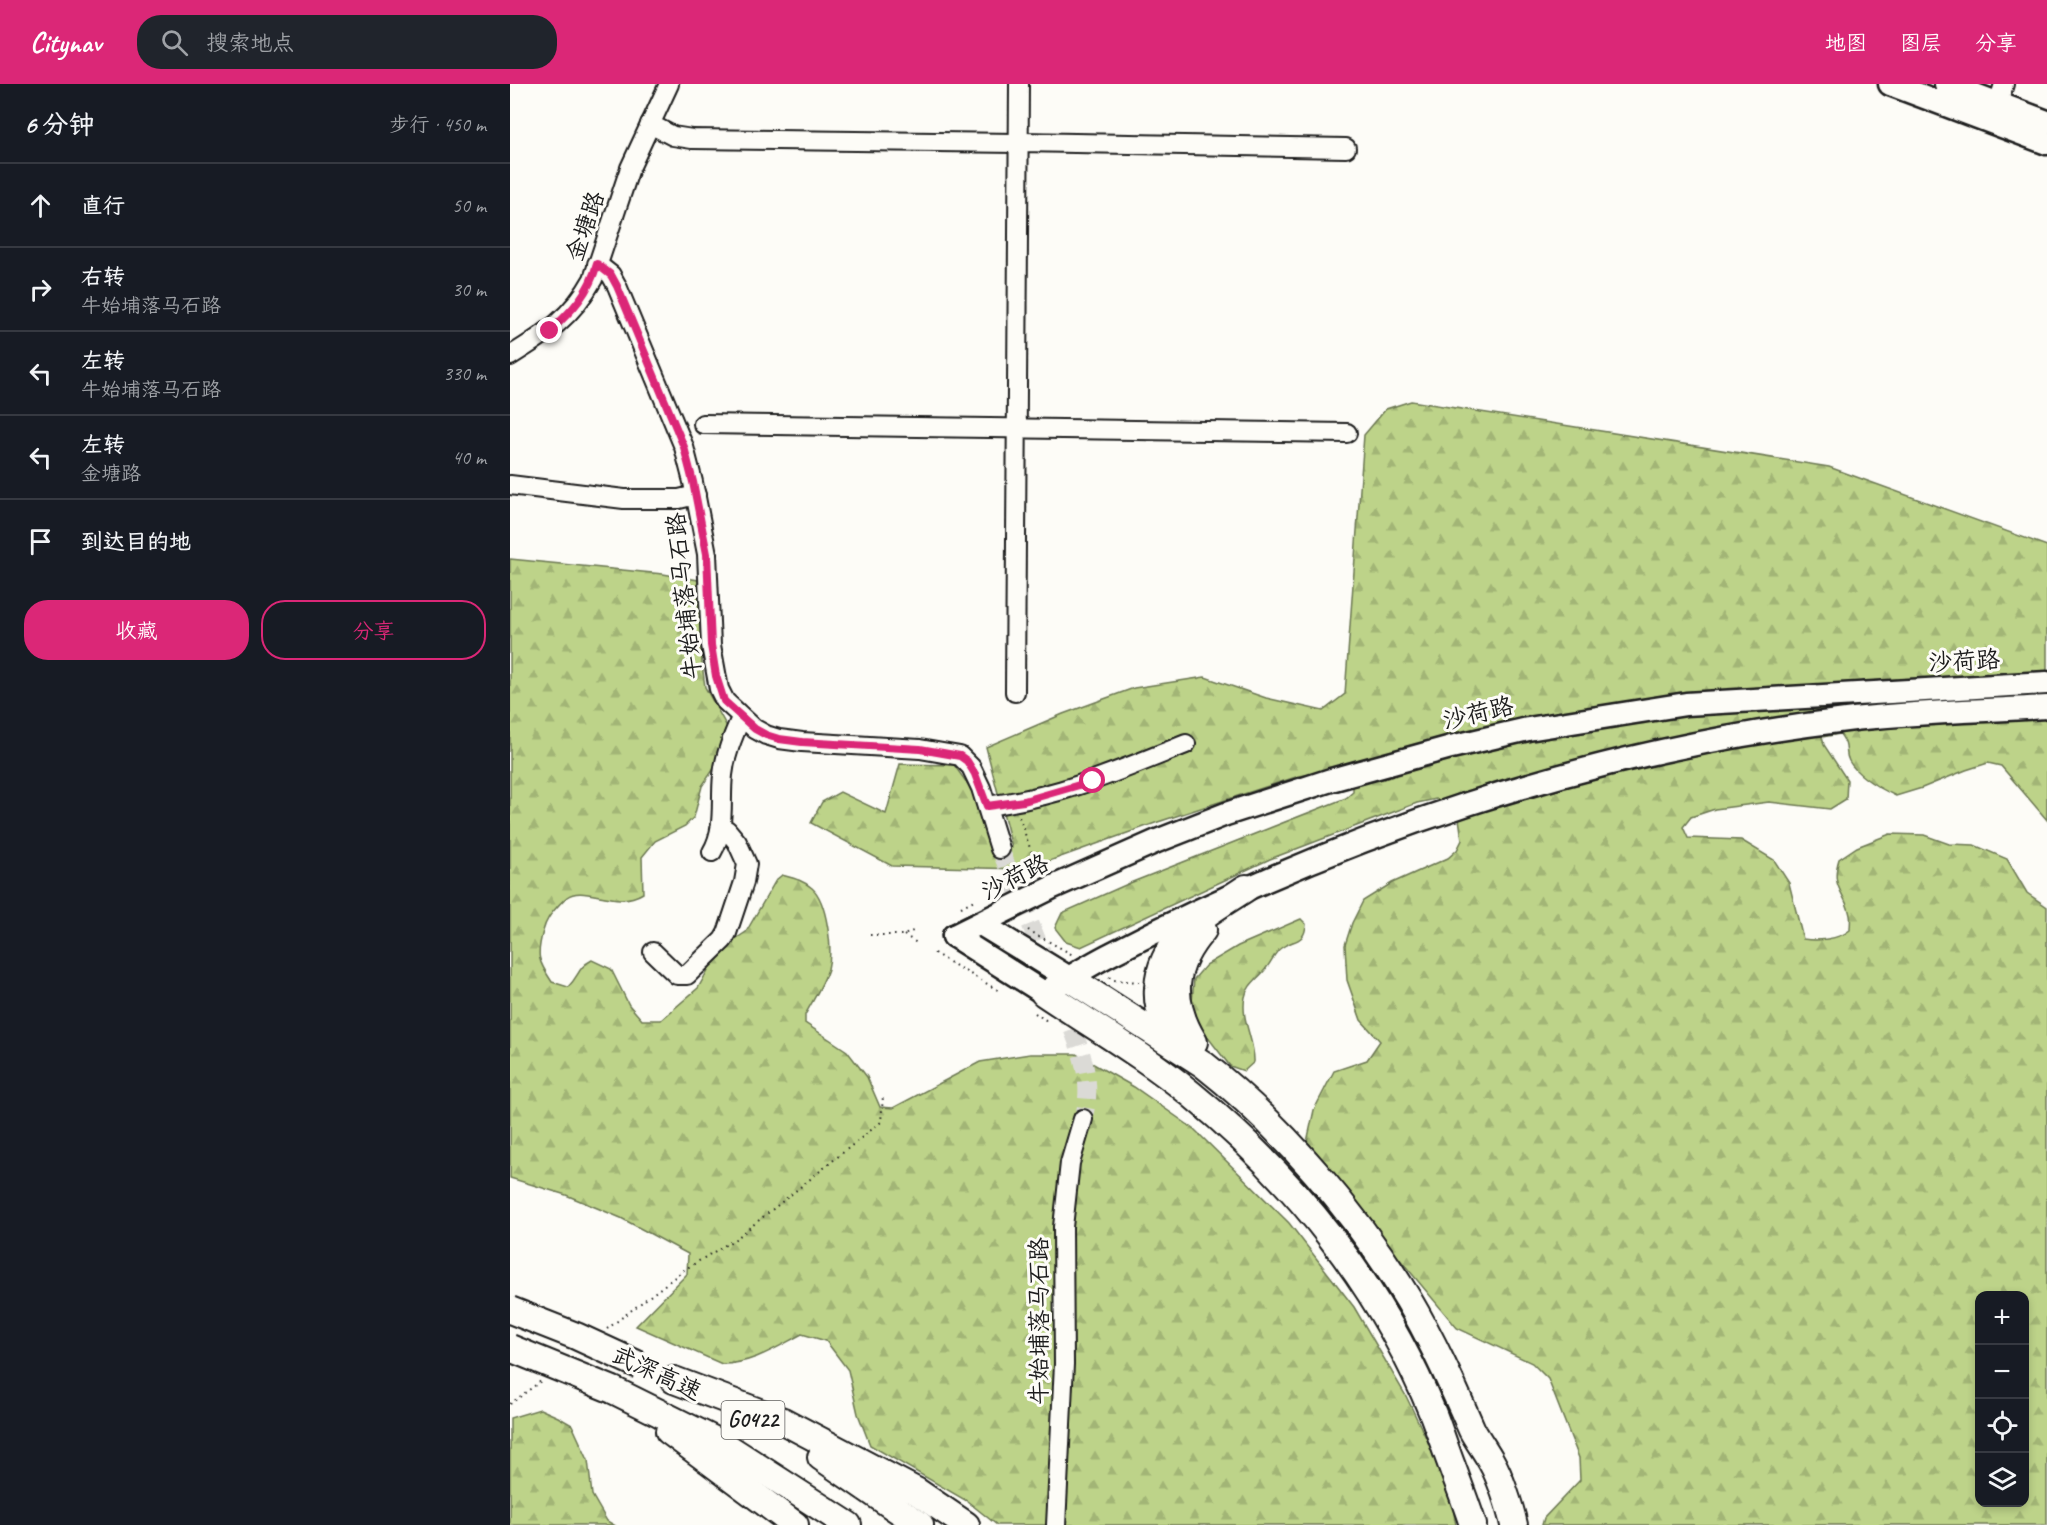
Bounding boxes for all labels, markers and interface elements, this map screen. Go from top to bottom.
search box [137,15,557,69]
text: Citynav [30,25,101,60]
icon: search [158,26,191,59]
text: 搜索地点 [206,29,294,57]
text: 地图 [1825,30,1867,56]
text: 图层 [1900,30,1942,56]
text: 分享 [1975,30,2017,56]
text: 6 分钟 [24,108,95,141]
text: 步行 · 450 m [390,112,486,137]
street label: 金塘路 [559,187,611,265]
icon: ahead [24,189,57,222]
text: 直行 [81,192,125,220]
text: 50 m [452,193,486,218]
text: 右转 [81,263,125,291]
icon: right [24,273,57,306]
text: 30 m [452,277,486,302]
text: 牛始埔落马石路 [81,293,221,318]
route end [536,317,562,343]
text: 左转 [81,347,125,375]
icon: left [24,357,57,390]
text: 330 m [443,361,486,386]
text: 牛始埔落马石路 [81,377,221,402]
text: 左转 [81,431,125,459]
icon: left [24,441,57,474]
text: 40 m [452,445,486,470]
text: 金塘路 [81,461,141,486]
street label: 牛始埔落马石路 [660,511,708,681]
icon: arrive [24,525,57,558]
text: 到达目的地 [81,528,191,556]
button: 收藏 [24,600,249,660]
button: 分享 [261,600,486,660]
street label: 沙荷路 [1927,644,2001,678]
street label: 沙荷路 [1440,690,1516,736]
route start [1079,767,1105,793]
street label: 沙荷路 [976,847,1054,907]
street label: 牛始埔落马石路 [1024,1237,1054,1405]
map controls [1975,1291,2029,1507]
button: + [1975,1291,2029,1345]
street label: 武深高速 [607,1339,707,1407]
button: − [1975,1345,2029,1399]
button: locate [1975,1399,2029,1453]
road number: G0422 [722,1401,784,1439]
button: layers [1975,1453,2029,1507]

